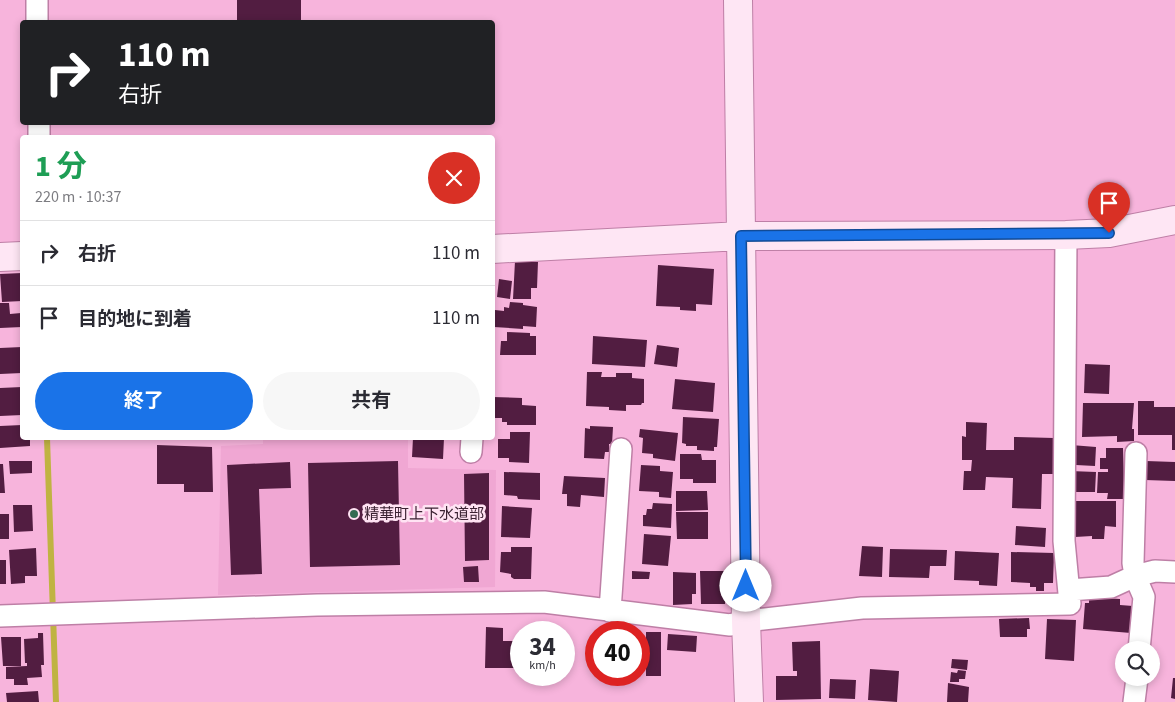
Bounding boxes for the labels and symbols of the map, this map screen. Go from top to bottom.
pin [1088,182,1130,233]
place label: 精華町上下水道部 [364,504,484,525]
marker: 精華町上下水道部 [348,508,360,520]
position arrow [719,559,771,611]
speed limit sign: 40 [585,621,650,686]

